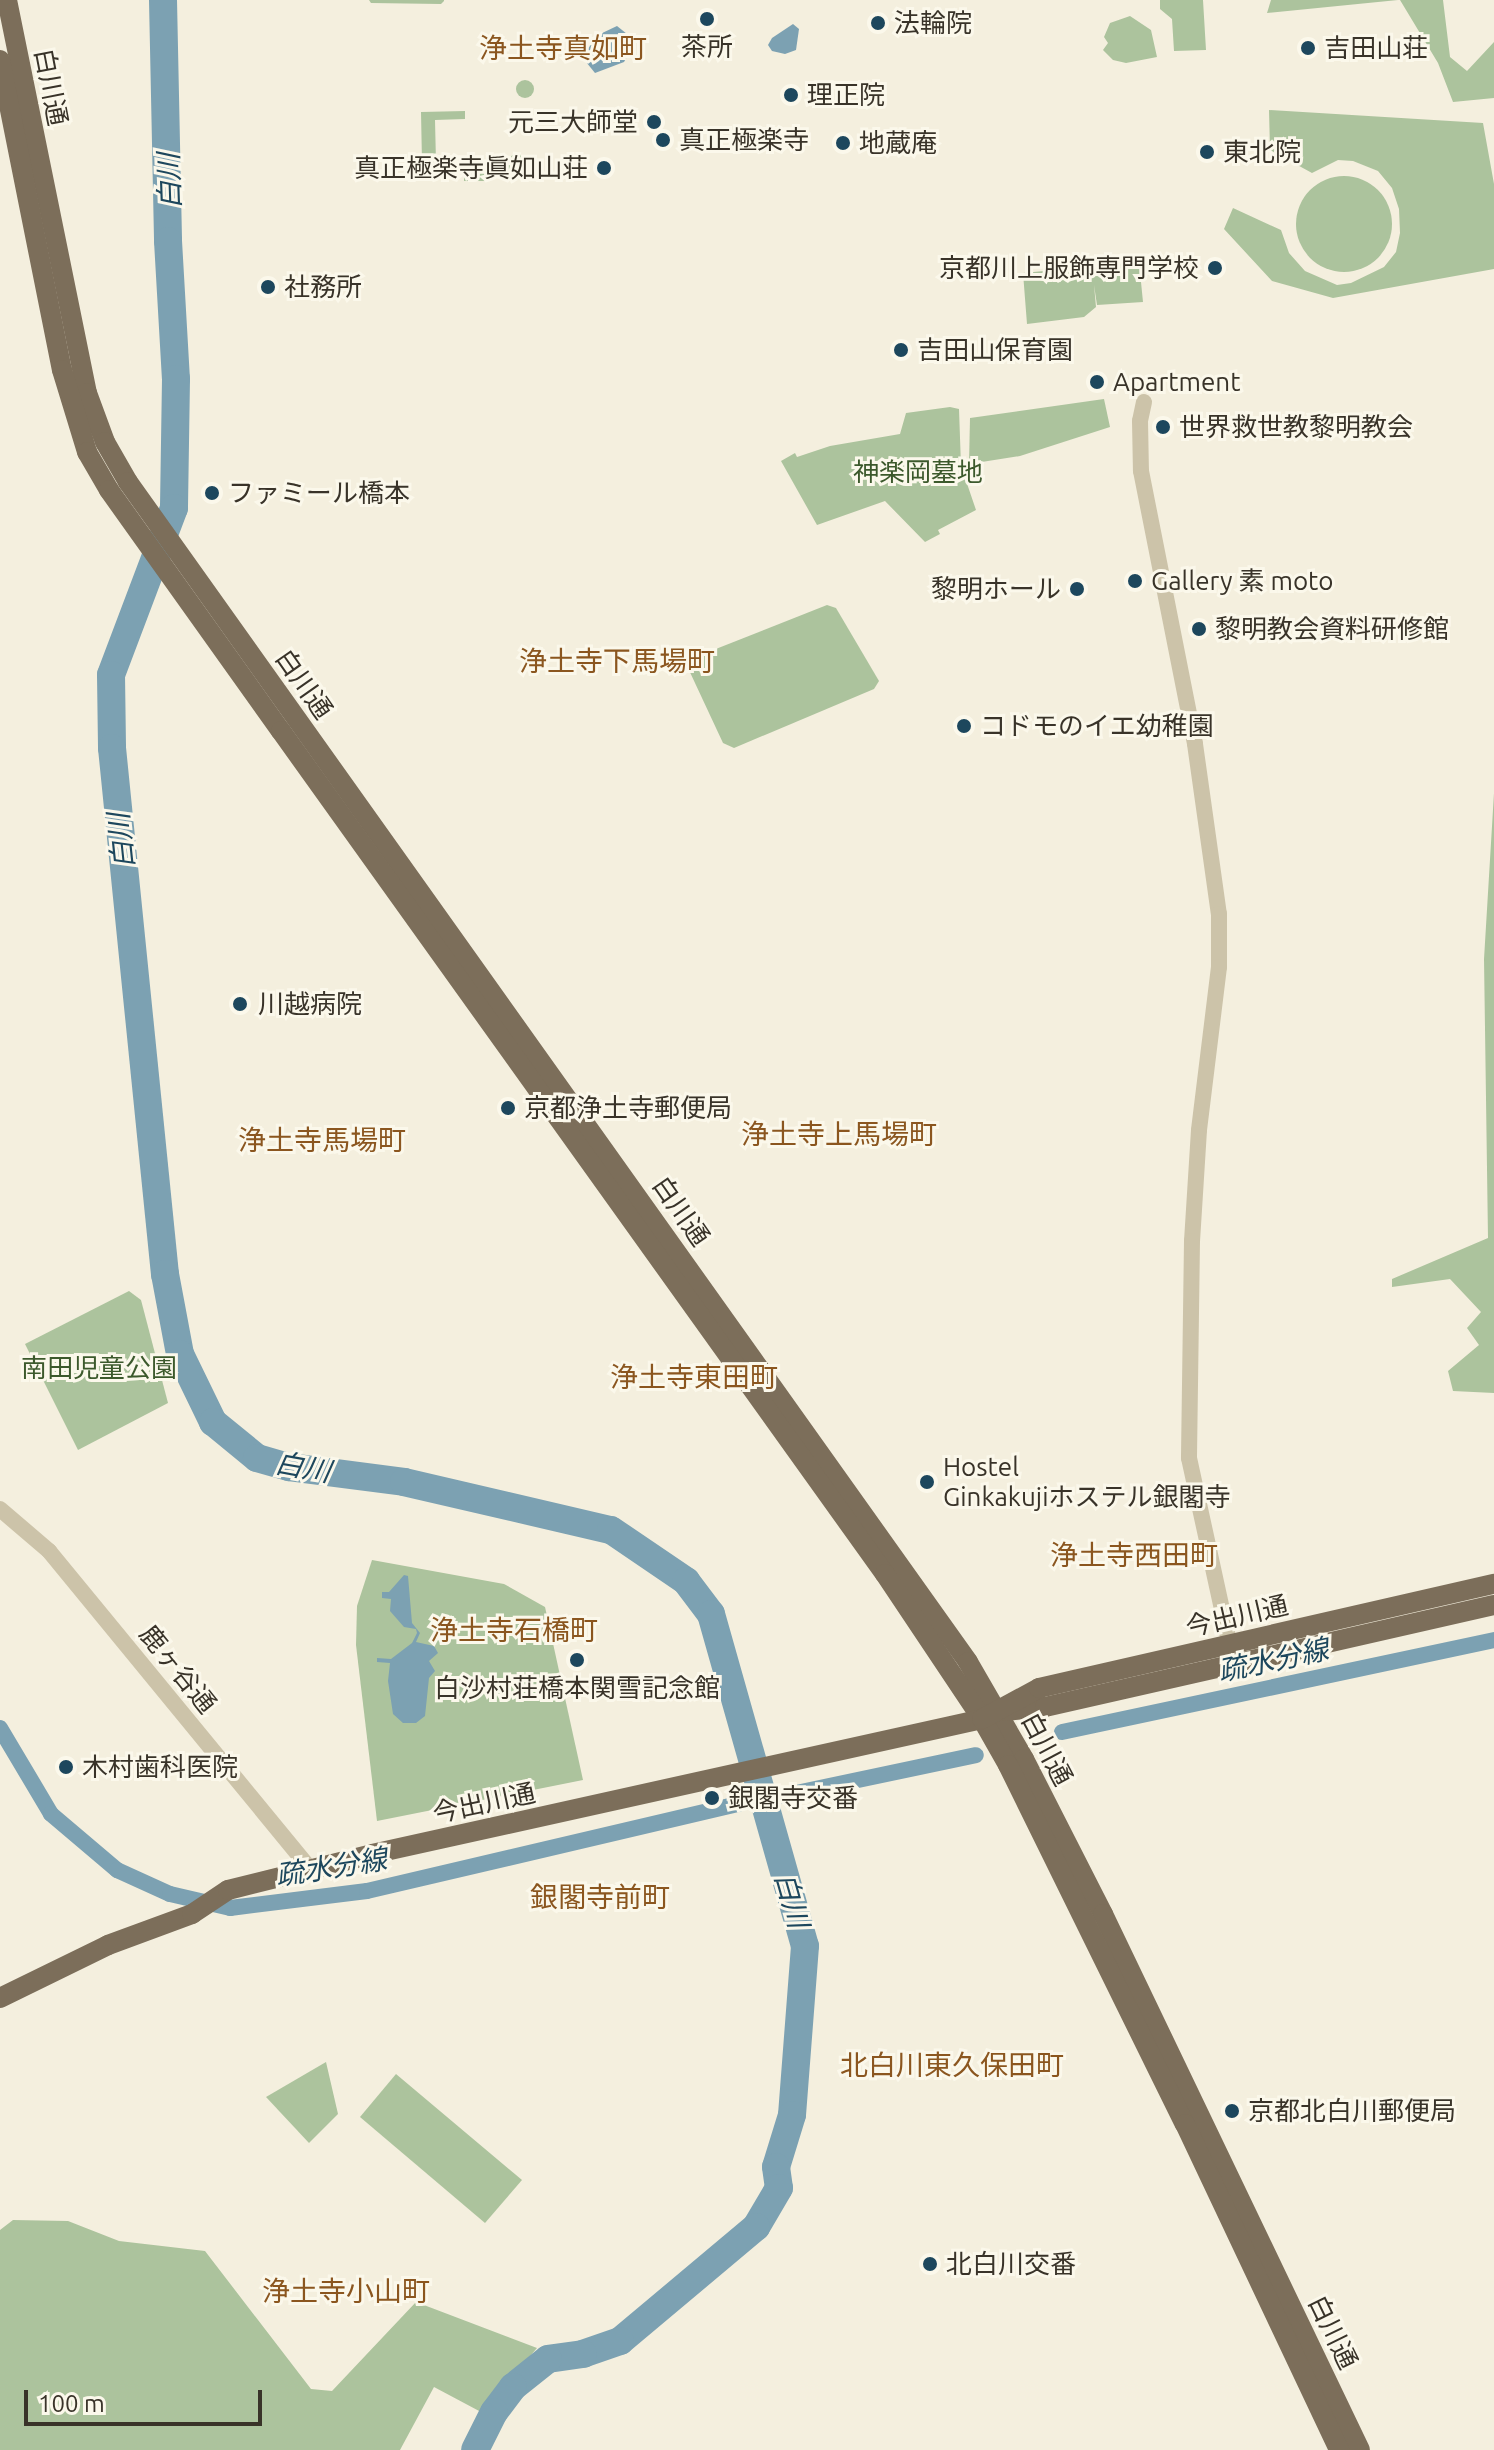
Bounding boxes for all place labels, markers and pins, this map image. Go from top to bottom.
place label: 法輪院 [894,7,972,39]
marker: 茶所 [698,10,716,28]
marker: 法輪院 [869,14,887,32]
place label: 茶所 [681,31,733,63]
place label: 吉田山荘 [1324,32,1428,64]
marker: 吉田山荘 [1299,39,1317,57]
place label: 理正院 [807,79,885,111]
marker: 理正院 [782,86,800,104]
place label: 元三大師堂 [508,106,638,138]
marker: 元三大師堂 [645,113,663,131]
place label: 真正極楽寺 [679,124,809,156]
place label: 地蔵庵 [859,127,937,159]
marker: 真正極楽寺 [654,131,672,149]
marker: 地蔵庵 [834,134,852,152]
place label: 東北院 [1223,136,1301,168]
marker: 東北院 [1198,143,1216,161]
place label: 真正極楽寺眞如山荘 [354,152,588,184]
marker: 真正極楽寺眞如山荘 [595,159,613,177]
place label: 京都川上服飾専門学校 [939,252,1199,284]
marker: 京都川上服飾専門学校 [1206,259,1224,277]
place label: 社務所 [284,271,362,303]
marker: 社務所 [259,278,277,296]
place label: 吉田山保育園 [917,334,1073,366]
marker: 吉田山保育園 [892,341,910,359]
place label: Apartment [1113,366,1240,398]
marker: Apartment [1088,373,1106,391]
place label: 世界救世教黎明教会 [1179,411,1413,443]
marker: 世界救世教黎明教会 [1154,418,1172,436]
place label: ファミール橋本 [228,477,410,509]
marker: ファミール橋本 [203,484,221,502]
place label: Gallery 素 moto [1151,565,1333,597]
marker: Gallery 素 moto [1126,572,1144,590]
place label: 黎明ホール [931,573,1061,605]
marker: 黎明ホール [1068,580,1086,598]
place label: 黎明教会資料研修館 [1215,613,1449,645]
marker: 黎明教会資料研修館 [1190,620,1208,638]
place label: コドモのイエ幼稚園 [980,710,1214,742]
marker: コドモのイエ幼稚園 [955,717,973,735]
place label: 川越病院 [258,988,362,1020]
marker: 川越病院 [229,993,251,1015]
place label: 京都浄土寺郵便局 [524,1092,732,1124]
marker: 京都浄土寺郵便局 [499,1099,517,1117]
place label: Hostel Ginkakujiホステル銀閣寺 [943,1451,1230,1512]
marker: Hostel Ginkakujiホステル銀閣寺 [918,1473,936,1491]
marker: 白沙村荘橋本関雪記念館 [568,1651,586,1669]
place label: 白沙村荘橋本関雪記念館 [434,1672,720,1704]
place label: 木村歯科医院 [82,1751,238,1783]
marker: 木村歯科医院 [57,1758,75,1776]
place label: 銀閣寺交番 [728,1782,858,1814]
marker: 銀閣寺交番 [703,1789,721,1807]
place label: 京都北白川郵便局 [1248,2095,1456,2127]
marker: 京都北白川郵便局 [1223,2102,1241,2120]
place label: 北白川交番 [946,2248,1076,2280]
marker: 北白川交番 [921,2255,939,2273]

